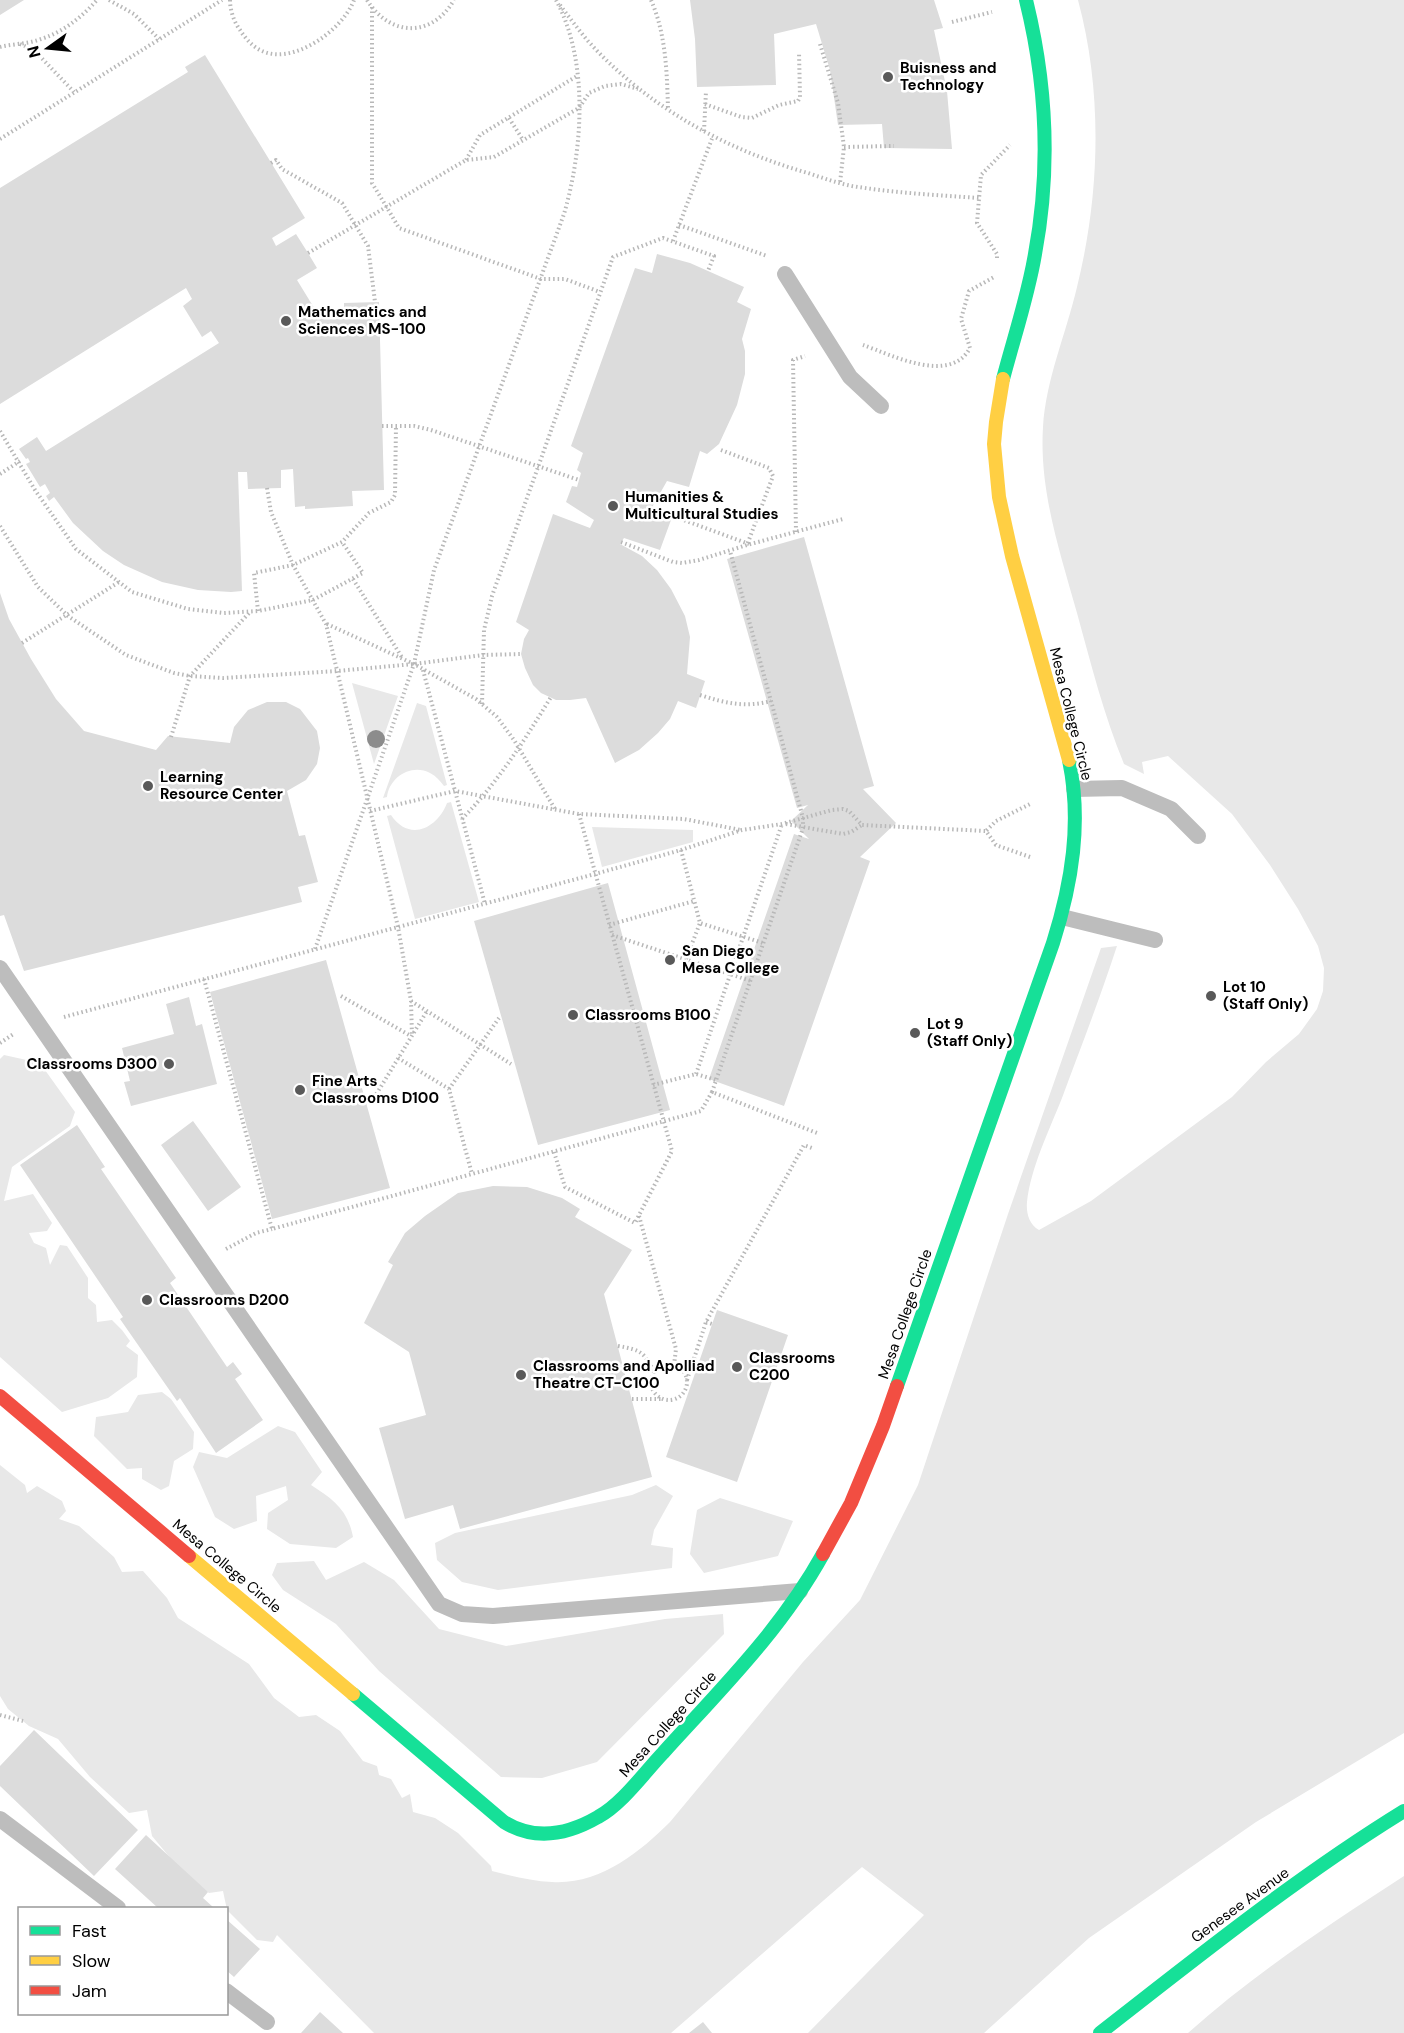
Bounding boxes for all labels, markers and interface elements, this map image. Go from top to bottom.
north arrow [18,18,78,78]
text: N [22,43,46,60]
place label: Buisness and Technology [900,58,997,95]
marker: Buisness and Technology [881,70,895,84]
place label: Mathematics and Sciences MS-100 [298,302,427,339]
marker: Mathematics and Sciences MS-100 [279,314,293,328]
place label: Humanities & Multicultural Studies [625,487,778,524]
marker: Humanities & Multicultural Studies [606,499,620,513]
street label: Mesa College Circle [1045,645,1097,783]
place label: Learning Resource Center [160,767,283,804]
marker: Learning Resource Center [141,779,155,793]
place label: San Diego Mesa College [682,941,779,978]
marker: San Diego Mesa College [663,953,677,967]
place label: Lot 10 (Staff Only) [1223,977,1308,1014]
marker: Lot 10 (Staff Only) [1204,989,1218,1003]
place label: Classrooms B100 [585,1005,711,1025]
marker: Classrooms B100 [566,1008,580,1022]
place label: Lot 9 (Staff Only) [927,1014,1012,1051]
marker: Lot 9 (Staff Only) [908,1026,922,1040]
place label: Classrooms D300 [26,1054,157,1074]
marker: Classrooms D300 [162,1057,176,1071]
place label: Fine Arts Classrooms D100 [312,1071,439,1108]
marker: Fine Arts Classrooms D100 [293,1083,307,1097]
street label: Mesa College Circle [873,1246,937,1382]
place label: Classrooms D200 [159,1290,289,1310]
marker: Classrooms D200 [140,1293,154,1307]
place label: Classrooms C200 [749,1348,835,1385]
place label: Classrooms and Apolliad Theatre CT-C100 [533,1356,715,1393]
marker: Classrooms C200 [730,1360,744,1374]
marker: Classrooms and Apolliad Theatre CT-C100 [514,1368,528,1382]
street label: Mesa College Circle [168,1515,286,1617]
street label: Mesa College Circle [615,1667,721,1781]
street label: Genesee Avenue [1187,1863,1293,1947]
legend [18,1907,228,2015]
text: Fast [72,1919,107,1943]
text: Slow [72,1949,111,1973]
text: Jam [72,1979,107,2003]

